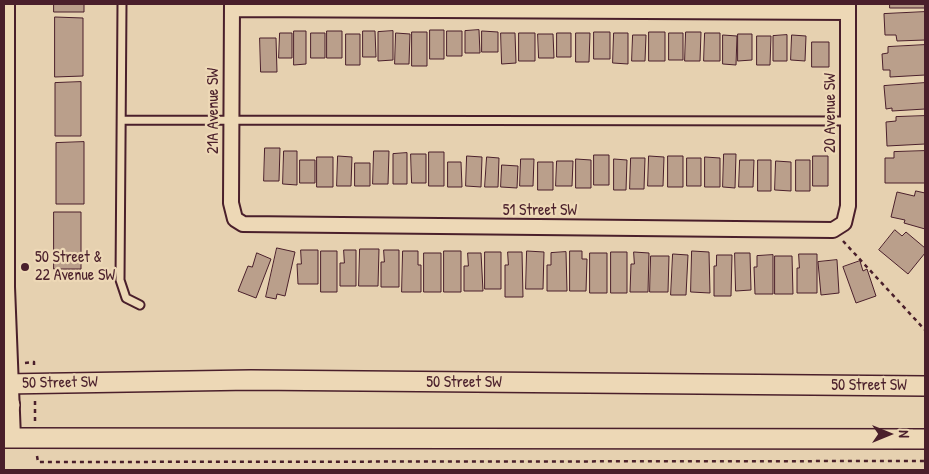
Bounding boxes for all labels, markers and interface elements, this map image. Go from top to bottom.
street label: 21A Avenue SW [204,68,224,154]
street label: 20 Avenue SW [821,73,841,153]
street label: 51 Street SW [503,201,577,221]
place label: 50 Street & 22 Avenue SW [35,248,115,286]
marker: 50 Street & 22 Avenue SW [19,261,31,273]
street label: 50 Street SW [22,373,98,393]
street label: 50 Street SW [426,373,502,393]
street label: 50 Street SW [831,376,907,396]
north arrow [864,409,914,459]
text: N [895,430,914,438]

